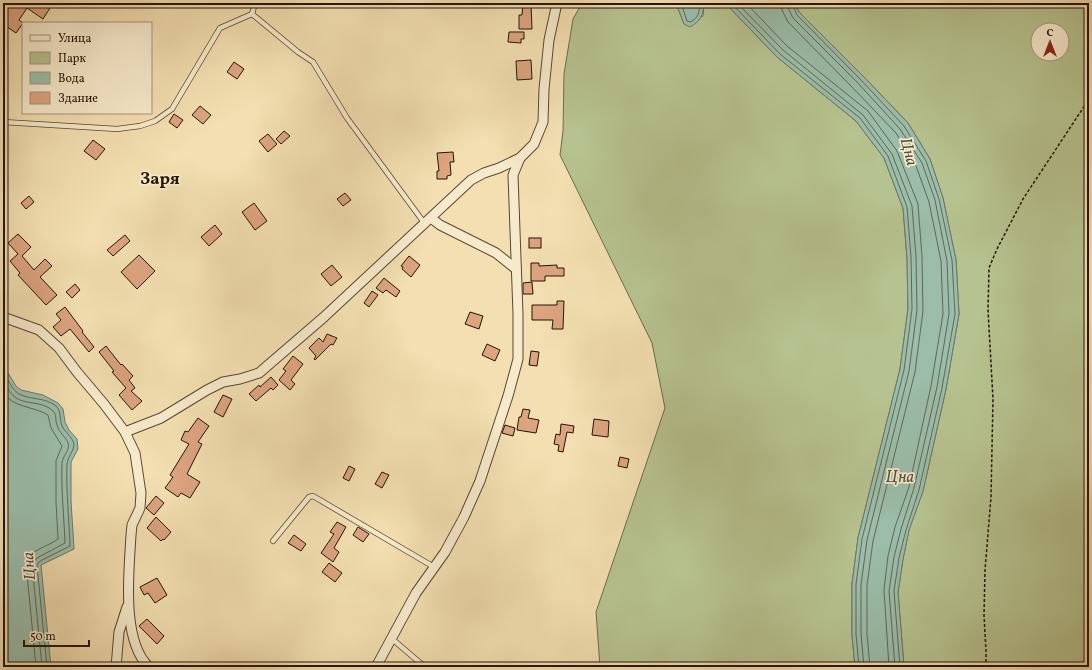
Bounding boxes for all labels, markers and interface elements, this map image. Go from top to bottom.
legend [22,22,152,114]
north arrow [1030,22,1070,62]
text: С [1046,26,1054,41]
text: Улица [58,31,91,47]
text: Парк [58,51,86,67]
text: Вода [58,71,85,87]
text: Здание [58,91,98,107]
water label: Цна [894,136,922,169]
district label: Заря [140,168,180,191]
water label: Цна [886,467,915,489]
water label: Цна [18,551,42,581]
scale bar [24,622,89,648]
text: 50 m [30,629,56,645]

